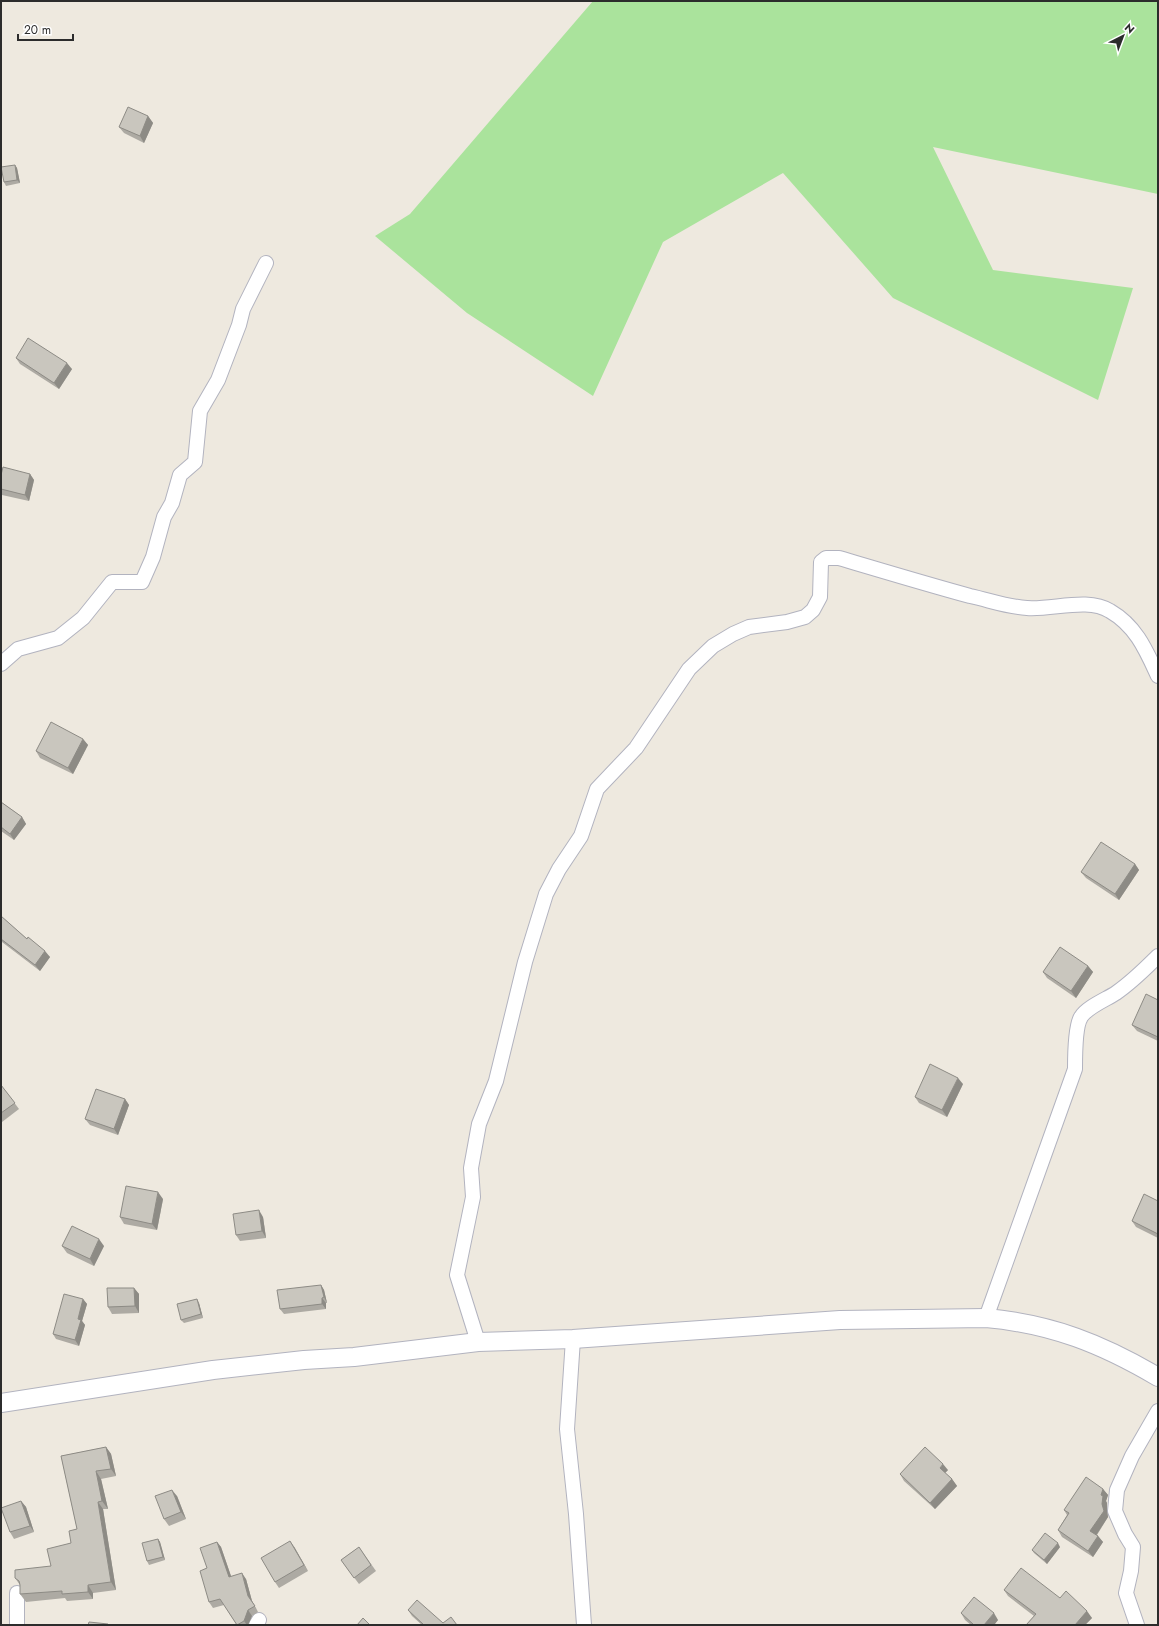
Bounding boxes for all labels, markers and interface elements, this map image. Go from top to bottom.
scale bar [18,16,73,42]
north arrow [1103,16,1143,56]
text: N [1121,20,1138,37]
text: 20 m [24,21,51,39]

